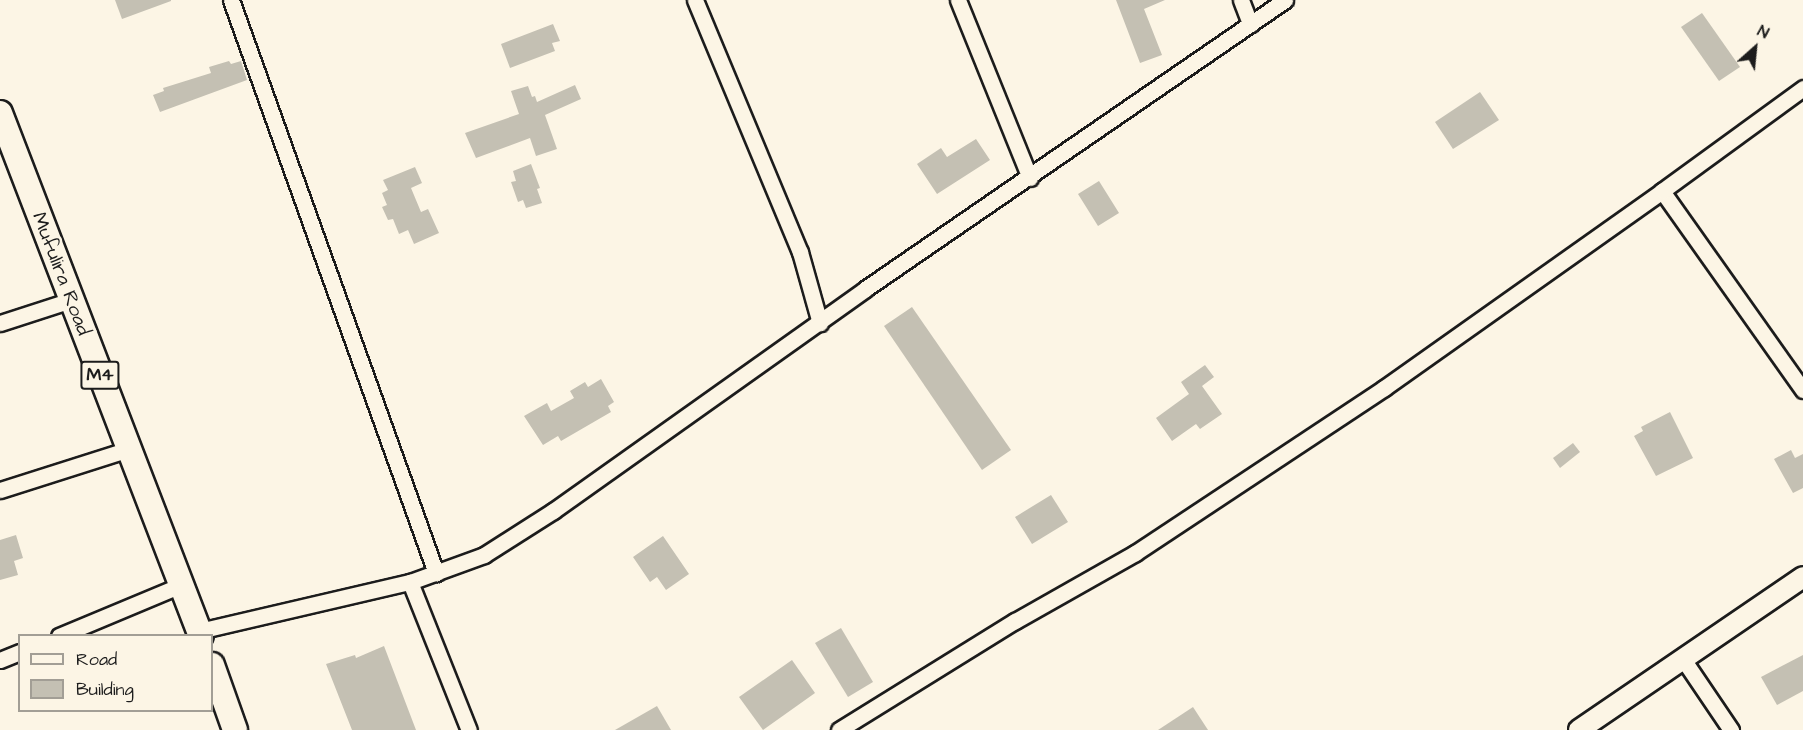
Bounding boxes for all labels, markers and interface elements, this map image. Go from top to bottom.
north arrow [1725,18,1785,78]
text: N [1754,20,1773,44]
street label: Mufulira Road [26,209,96,339]
road number: M4 [79,360,121,390]
legend [18,634,213,712]
text: Road [76,647,117,672]
text: Building [76,677,134,702]

